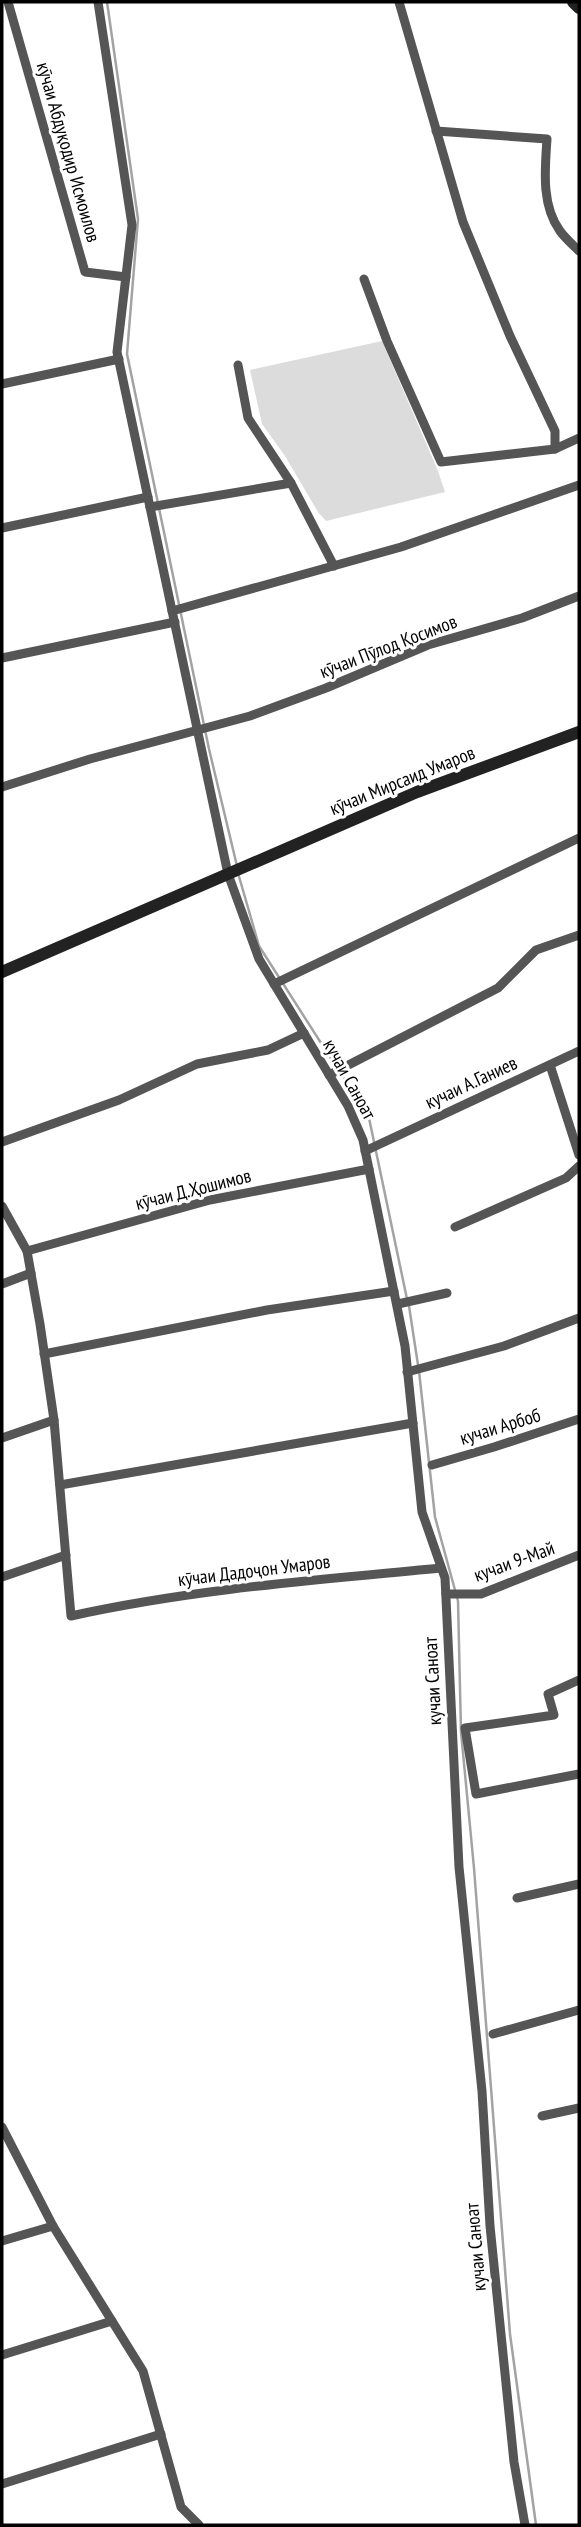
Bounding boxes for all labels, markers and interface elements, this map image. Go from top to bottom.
street label: кӯчаи Абдуқодир Исмоилов [32,59,106,245]
street label: кӯчаи Пӯлод Қосимов [316,609,460,683]
street label: кӯчаи Мирсаид Умаров [326,740,478,820]
street label: кучаи Саноат [318,1035,382,1124]
street label: кучаи А.Ганиев [421,1050,521,1114]
street label: кӯчаи Д.Ҳошимов [133,1163,253,1215]
street label: кучаи Арбоб [457,1402,543,1450]
street label: кучаи 9-Май [470,1535,558,1587]
street label: кӯчаи Дадоҷон Умаров [176,1549,332,1591]
street label: кучаи Саноат [418,1635,446,1726]
street label: кучаи Саноат [459,2201,491,2292]

